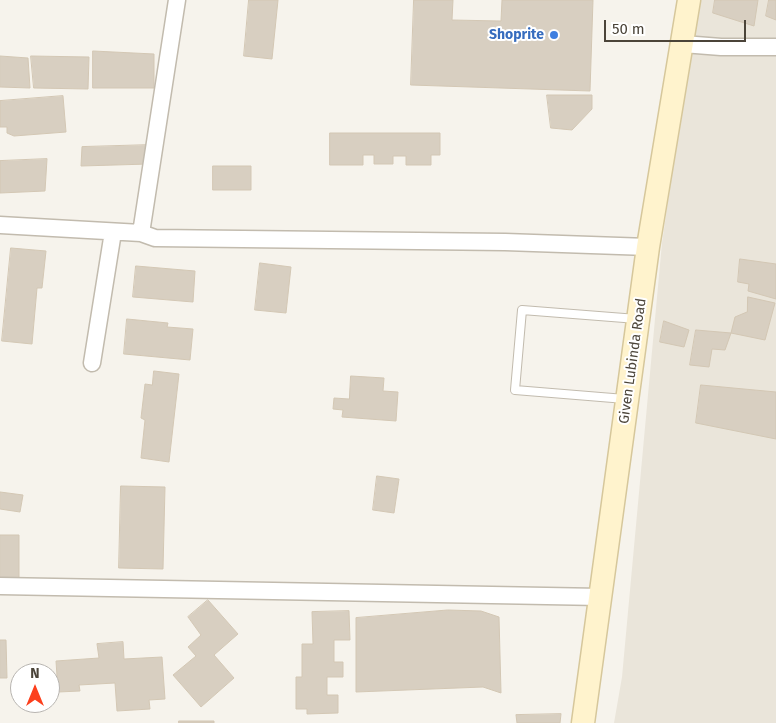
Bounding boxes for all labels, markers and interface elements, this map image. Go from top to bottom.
scale bar [606,10,748,42]
text: 50 m [612,20,645,38]
place label: Shoprite [489,27,544,43]
marker: Shoprite [548,29,560,41]
street label: Given Lubinda Road [616,297,650,425]
north arrow [10,663,60,713]
text: N [30,665,40,682]

